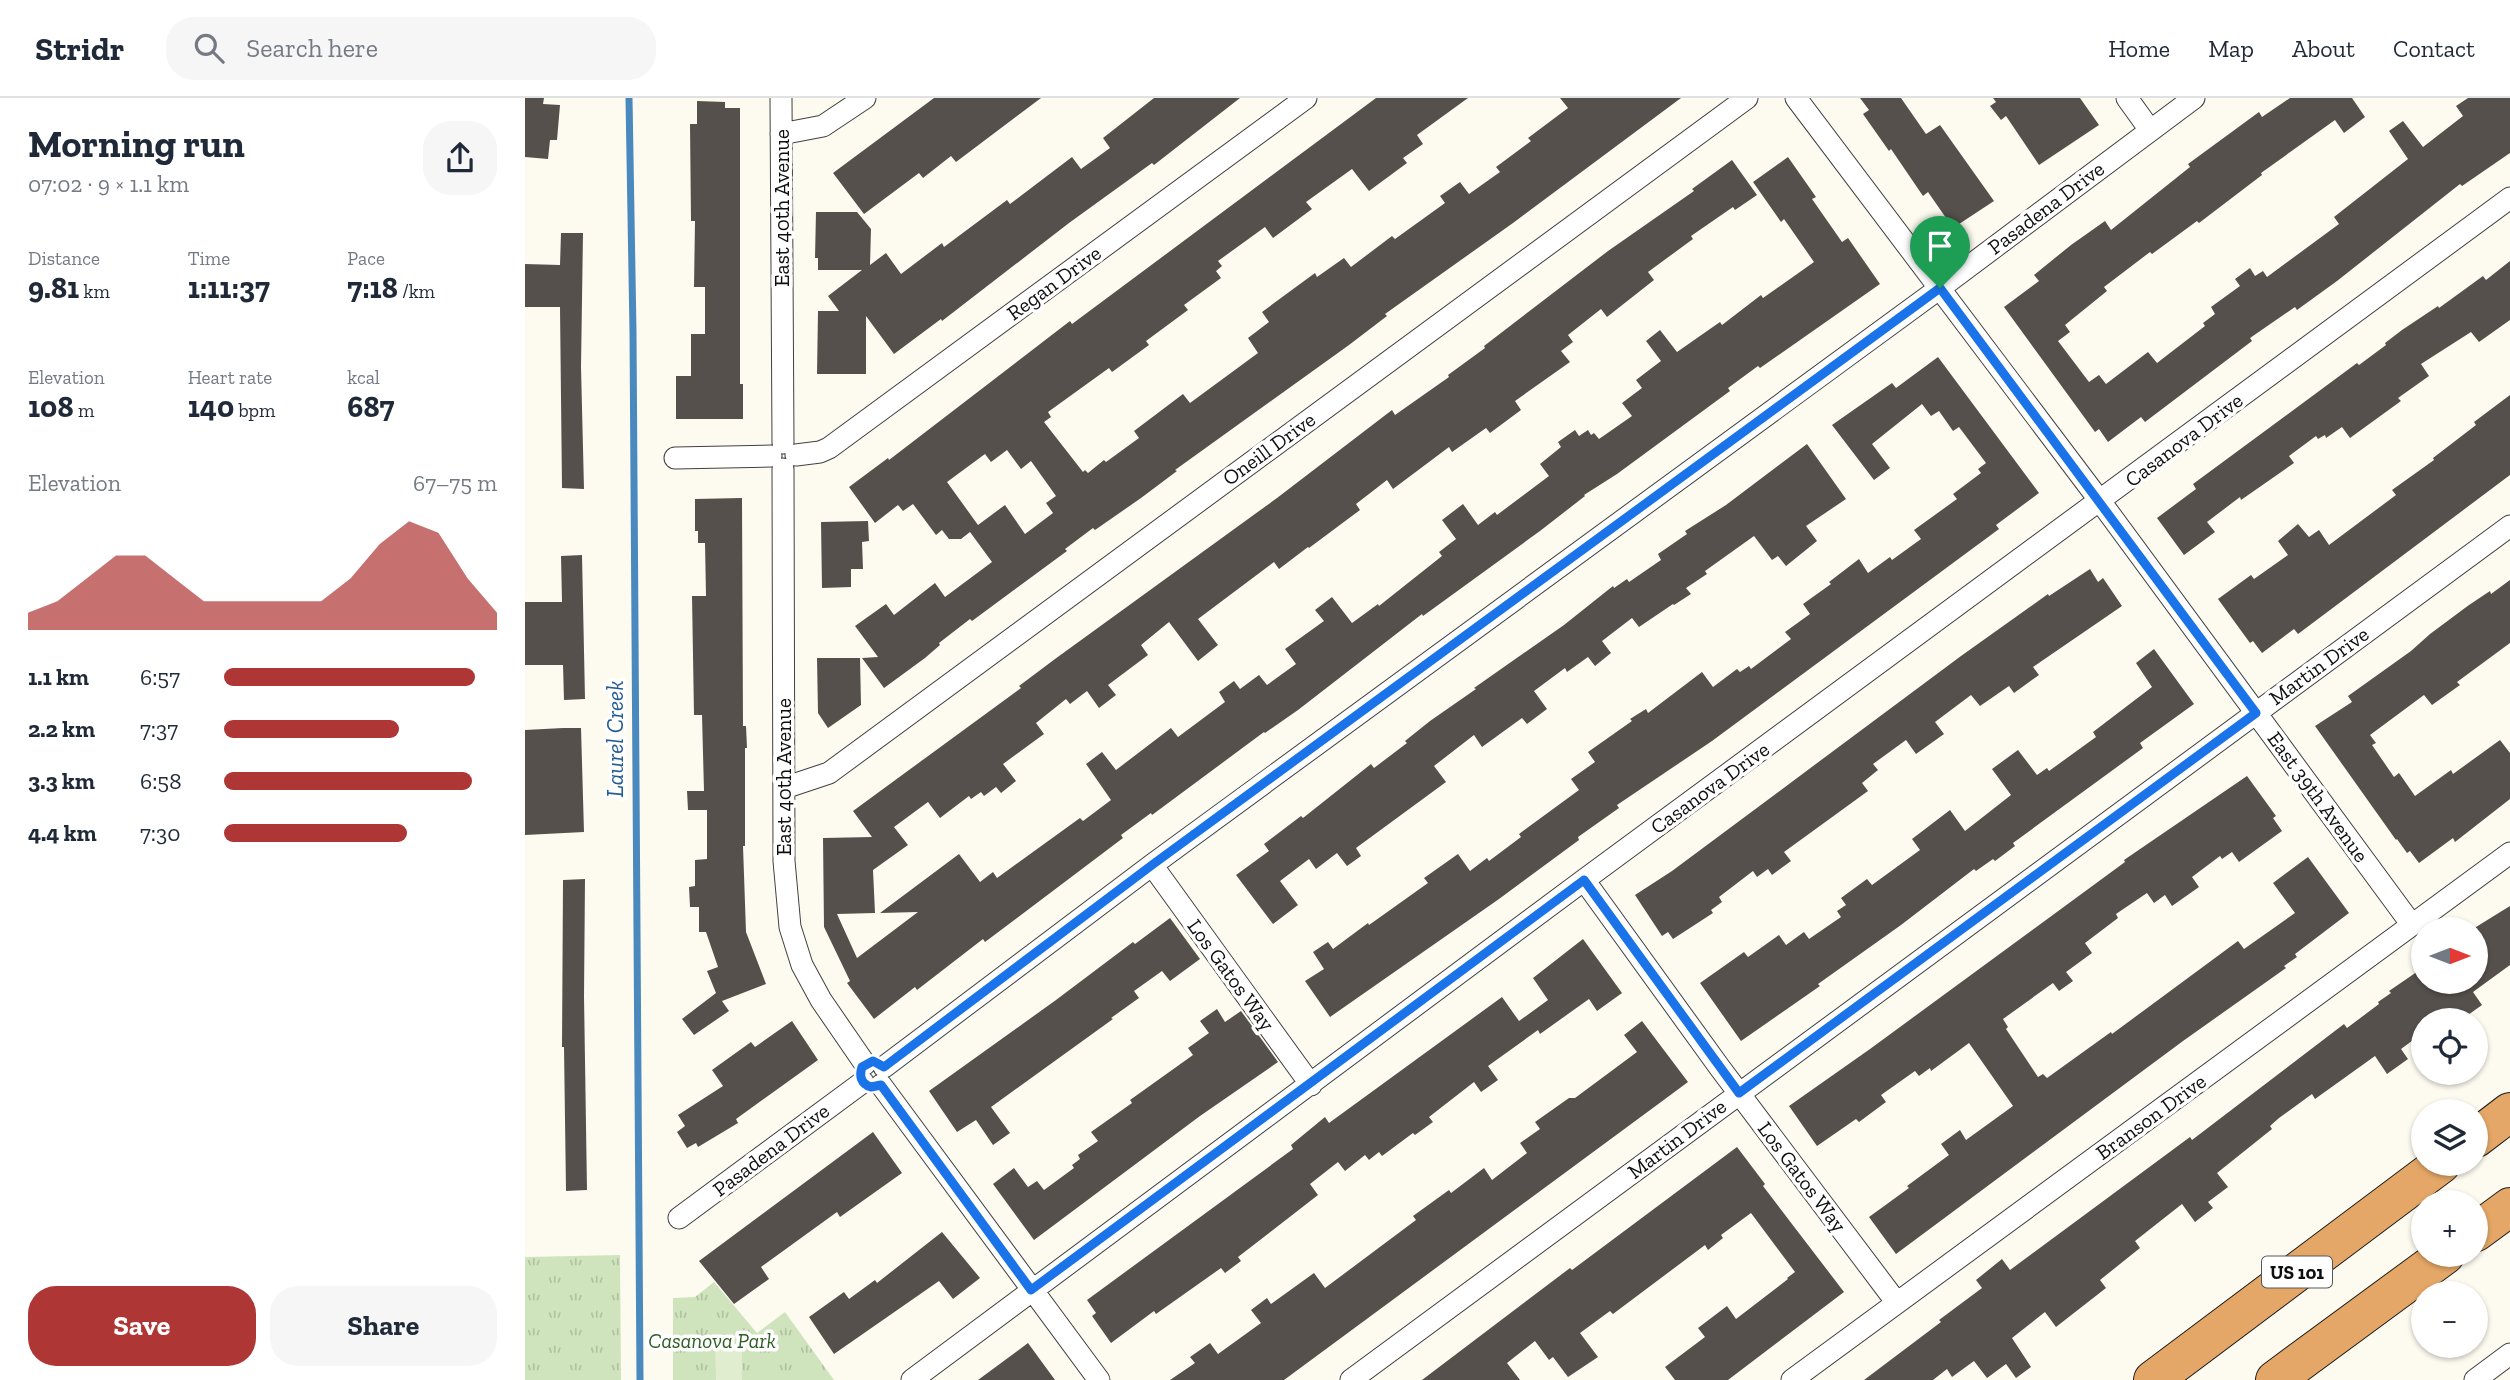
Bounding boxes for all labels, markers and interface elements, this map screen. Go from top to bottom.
search box [166,17,656,80]
text: Stridr [35,29,124,68]
icon: search [190,29,228,67]
text: Search here [246,32,378,64]
text: Home [2108,34,2170,63]
text: Map [2208,34,2254,63]
text: About [2292,34,2355,63]
text: Contact [2393,34,2475,63]
text: Morning run [28,121,245,167]
button: share [423,121,497,195]
street label: East 40th Avenue [769,129,794,287]
street label: Pasadena Drive [1983,156,2109,259]
text: 07:02 · 9 × 1.1 km [28,170,189,198]
pin [1910,216,1970,288]
icon: arrive [1921,227,1959,265]
street label: Regan Drive [1002,240,1106,325]
text: Distance [28,247,100,270]
text: Time [188,247,230,270]
text: Pace [347,247,385,270]
text: 9.81 [28,270,79,306]
text: 1:11:37 [188,270,270,306]
text: 7:18 [347,270,398,306]
text: km [79,280,110,303]
text: /km [398,280,435,303]
text: Elevation [28,366,105,389]
text: Heart rate [188,366,272,389]
text: kcal [347,366,380,389]
street label: Casanova Drive [2120,387,2247,492]
text: 108 [28,389,74,425]
text: 140 [188,389,234,425]
text: 687 [347,389,394,425]
text: m [74,399,94,422]
text: bpm [234,399,275,422]
street label: Oneill Drive [1217,407,1320,491]
text: Elevation [28,469,121,497]
text: 67–75 m [413,469,497,497]
street label: Martin Drive [2264,621,2374,710]
text: 1.1 km [28,663,89,691]
text: 6:57 [140,663,180,691]
water label: Laurel Creek [601,681,629,797]
street label: East 40th Avenue [771,698,796,856]
text: 2.2 km [28,715,95,743]
text: 7:37 [140,715,178,743]
street label: East 39th Avenue [2263,726,2374,867]
street label: Casanova Drive [1646,736,1774,839]
text: 3.3 km [28,767,95,795]
text: 6:58 [140,767,182,795]
text: 4.4 km [28,819,97,847]
text: 7:30 [140,819,180,847]
street label: Los Gatos Way [1183,914,1280,1036]
north arrow [2411,917,2489,994]
map controls [2411,917,2488,1358]
button: locate [2411,1008,2488,1085]
street label: Branson Drive [2091,1068,2211,1165]
street label: Martin Drive [1622,1093,1731,1184]
street label: Pasadena Drive [708,1098,834,1201]
button: layers [2411,1099,2488,1176]
street label: Los Gatos Way [1753,1117,1852,1237]
button: + [2411,1190,2488,1267]
road number: US 101 [2262,1256,2332,1288]
button: − [2411,1281,2488,1358]
button: Save [28,1286,256,1366]
button: Share [270,1286,497,1366]
park label: Casanova Park [648,1328,776,1353]

